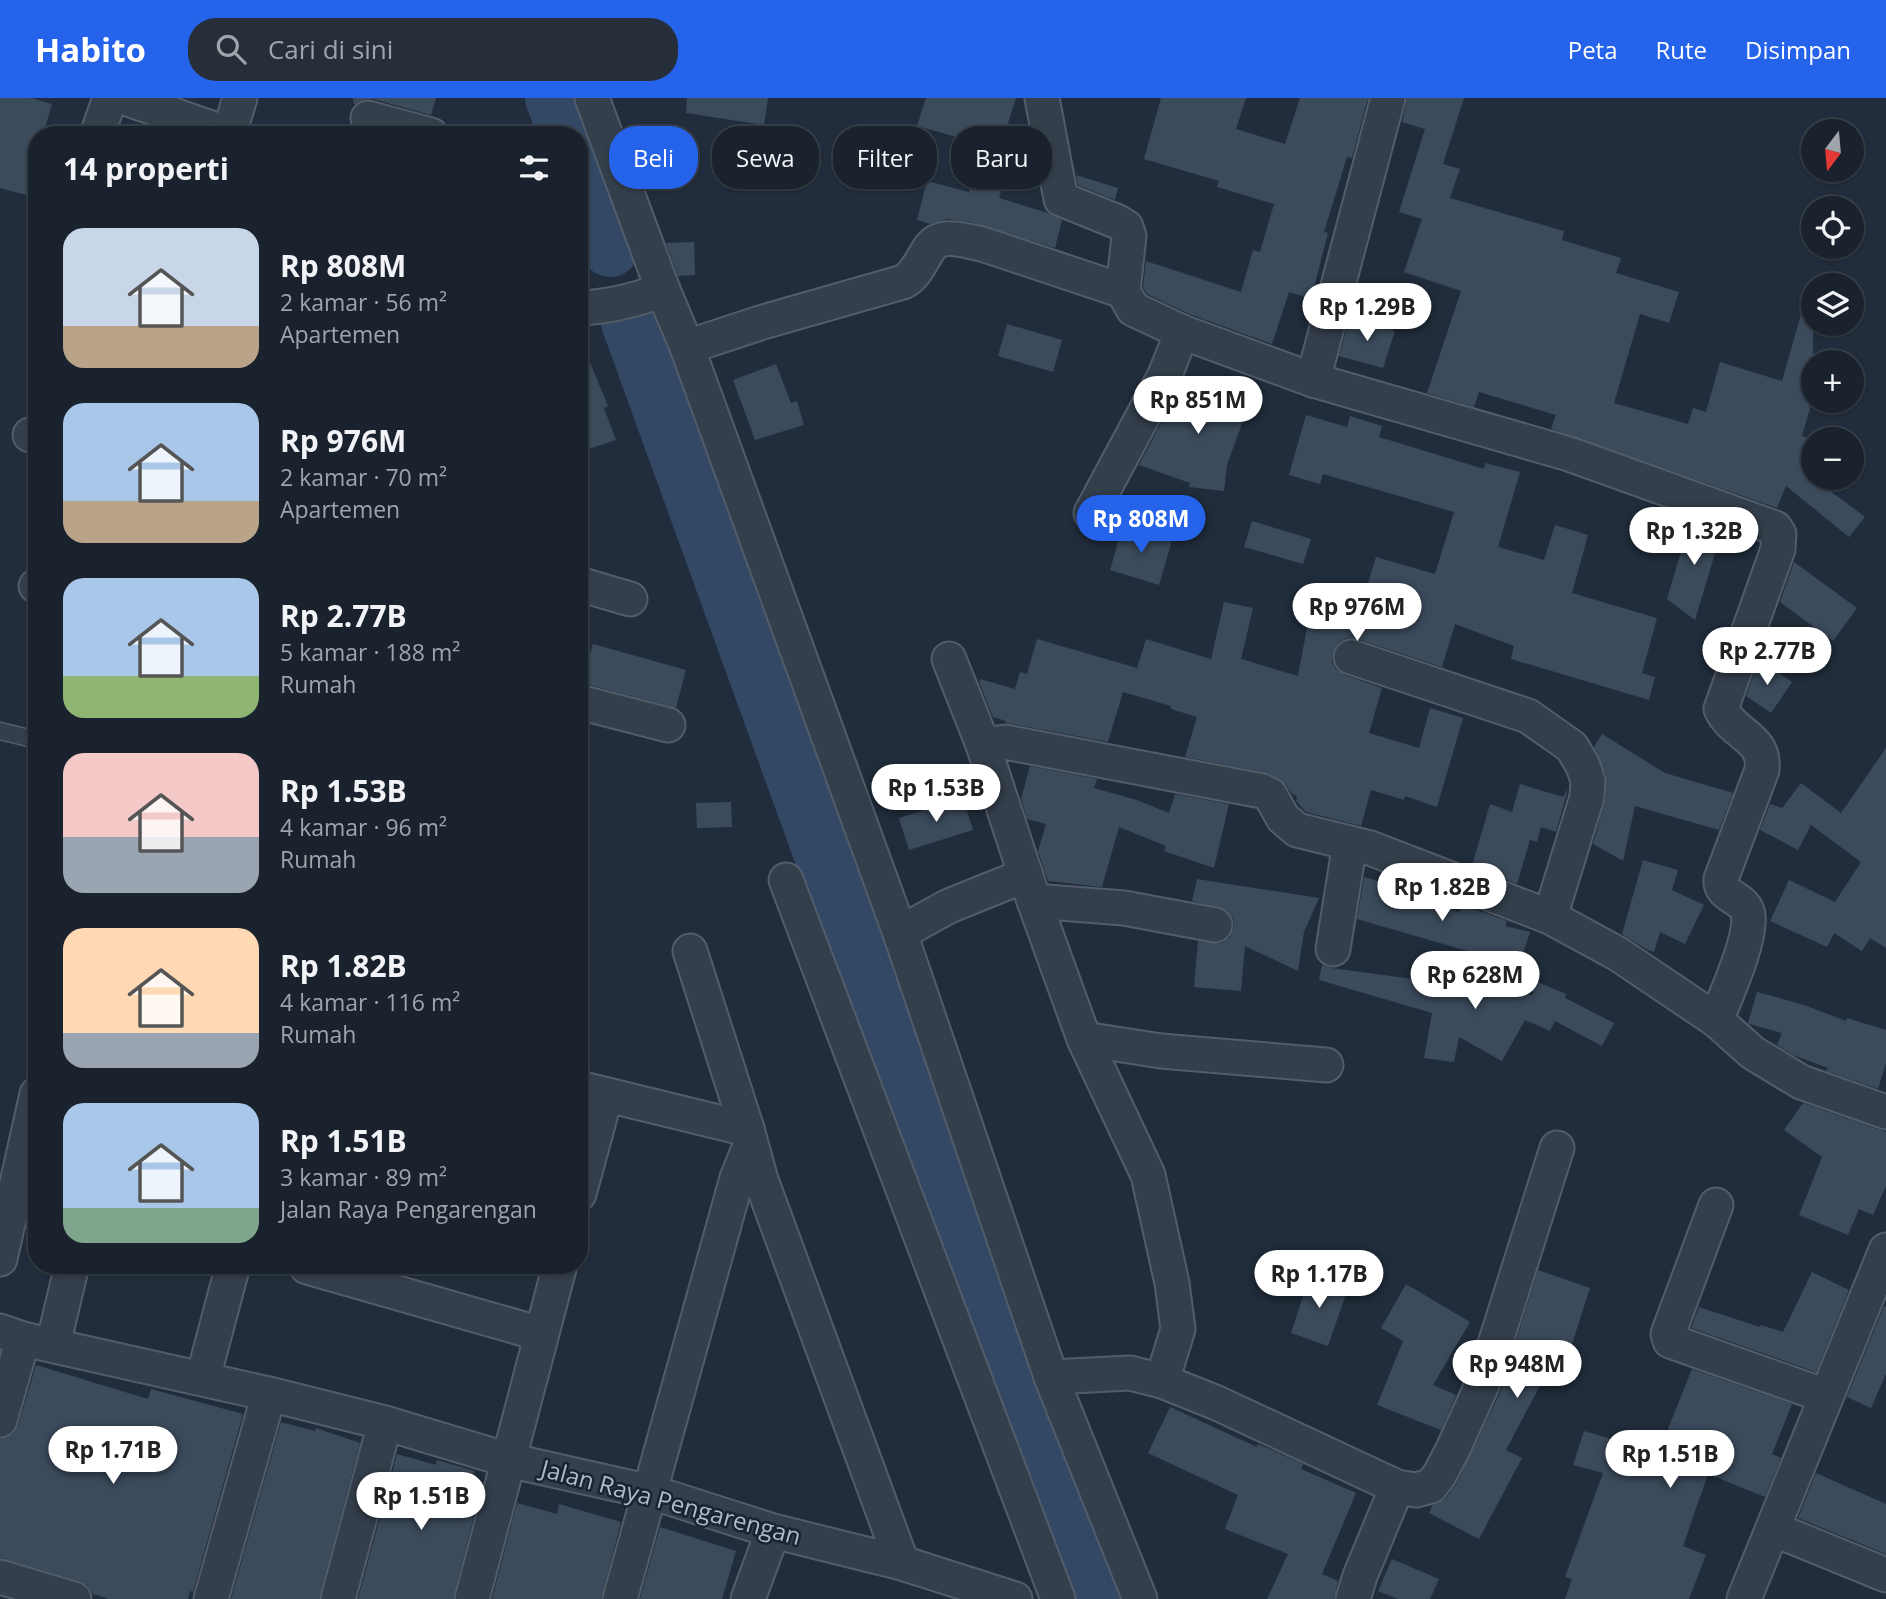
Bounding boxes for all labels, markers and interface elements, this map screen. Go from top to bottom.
search box [188,18,678,81]
text: Habito [35,27,146,72]
icon: search [212,30,250,68]
text: Cari di sini [268,31,393,67]
text: Peta [1568,33,1618,66]
text: Rute [1656,33,1707,66]
text: Disimpan [1745,33,1851,66]
north arrow [1801,119,1864,182]
map controls [1801,119,1864,490]
chip: Beli [609,126,698,189]
chip: Sewa [712,126,819,189]
chip: Filter [833,126,937,189]
chip: Baru [951,126,1052,189]
text: 14 properti [63,148,229,189]
icon: filters [515,149,553,187]
button: locate [1801,196,1864,259]
text: Rp 808M [280,245,406,286]
icon: home [119,256,203,340]
button: layers [1801,273,1864,336]
pin: Rp 1.29B [1295,284,1439,343]
text: 2 kamar · 56 m² [280,286,447,318]
text: Rp 1.29B [1318,290,1416,322]
text: Apartemen [280,318,400,350]
button: + [1801,350,1864,413]
pin: Rp 851M [1133,376,1263,436]
text: Rp 851M [1150,383,1246,415]
text: Rp 976M [280,420,406,461]
button: − [1801,427,1864,490]
icon: home [119,431,203,515]
text: 2 kamar · 70 m² [280,461,447,493]
text: Apartemen [280,493,400,525]
pin: Rp 808M [1076,496,1206,555]
text: Rp 808M [1093,502,1189,534]
pin: Rp 1.32B [1622,508,1766,567]
text: Rp 1.32B [1645,514,1743,546]
pin: Rp 976M [1292,584,1422,643]
text: Rp 976M [1309,590,1405,622]
text: Rp 2.77B [280,595,407,636]
icon: home [119,606,203,690]
pin: Rp 2.77B [1695,628,1839,687]
text: Rp 2.77B [1718,634,1816,666]
text: 5 kamar · 188 m² [280,636,460,668]
text: Rumah [280,668,356,700]
pin: Rp 1.53B [864,764,1008,824]
text: Rp 1.53B [280,770,407,811]
text: Rp 1.53B [887,771,985,803]
icon: home [119,781,203,865]
text: 4 kamar · 96 m² [280,811,447,843]
text: Rumah [280,843,356,875]
pin: Rp 1.82B [1370,864,1514,923]
text: Rp 1.82B [1393,870,1491,902]
text: Rp 1.82B [280,945,407,986]
pin: Rp 628M [1410,951,1540,1011]
icon: home [119,956,203,1040]
text: Rp 628M [1427,958,1523,990]
text: 4 kamar · 116 m² [280,986,460,1018]
text: Rumah [280,1018,356,1050]
text: Rp 1.51B [280,1120,407,1161]
icon: home [119,1131,203,1215]
text: 3 kamar · 89 m² [280,1161,447,1193]
text: Jalan Raya Pengarengan [280,1193,537,1225]
pin: Rp 1.17B [1247,1250,1391,1310]
text: Rp 1.17B [1270,1257,1368,1289]
pin: Rp 948M [1452,1340,1582,1400]
text: Rp 948M [1469,1347,1565,1379]
pin: Rp 1.71B [41,1426,185,1486]
pin: Rp 1.51B [1598,1430,1742,1490]
text: Rp 1.71B [64,1433,162,1465]
text: Rp 1.51B [1621,1437,1719,1469]
street label: Jalan Raya Pengarengan [536,1450,805,1552]
pin: Rp 1.51B [349,1472,493,1532]
text: Rp 1.51B [372,1479,470,1511]

